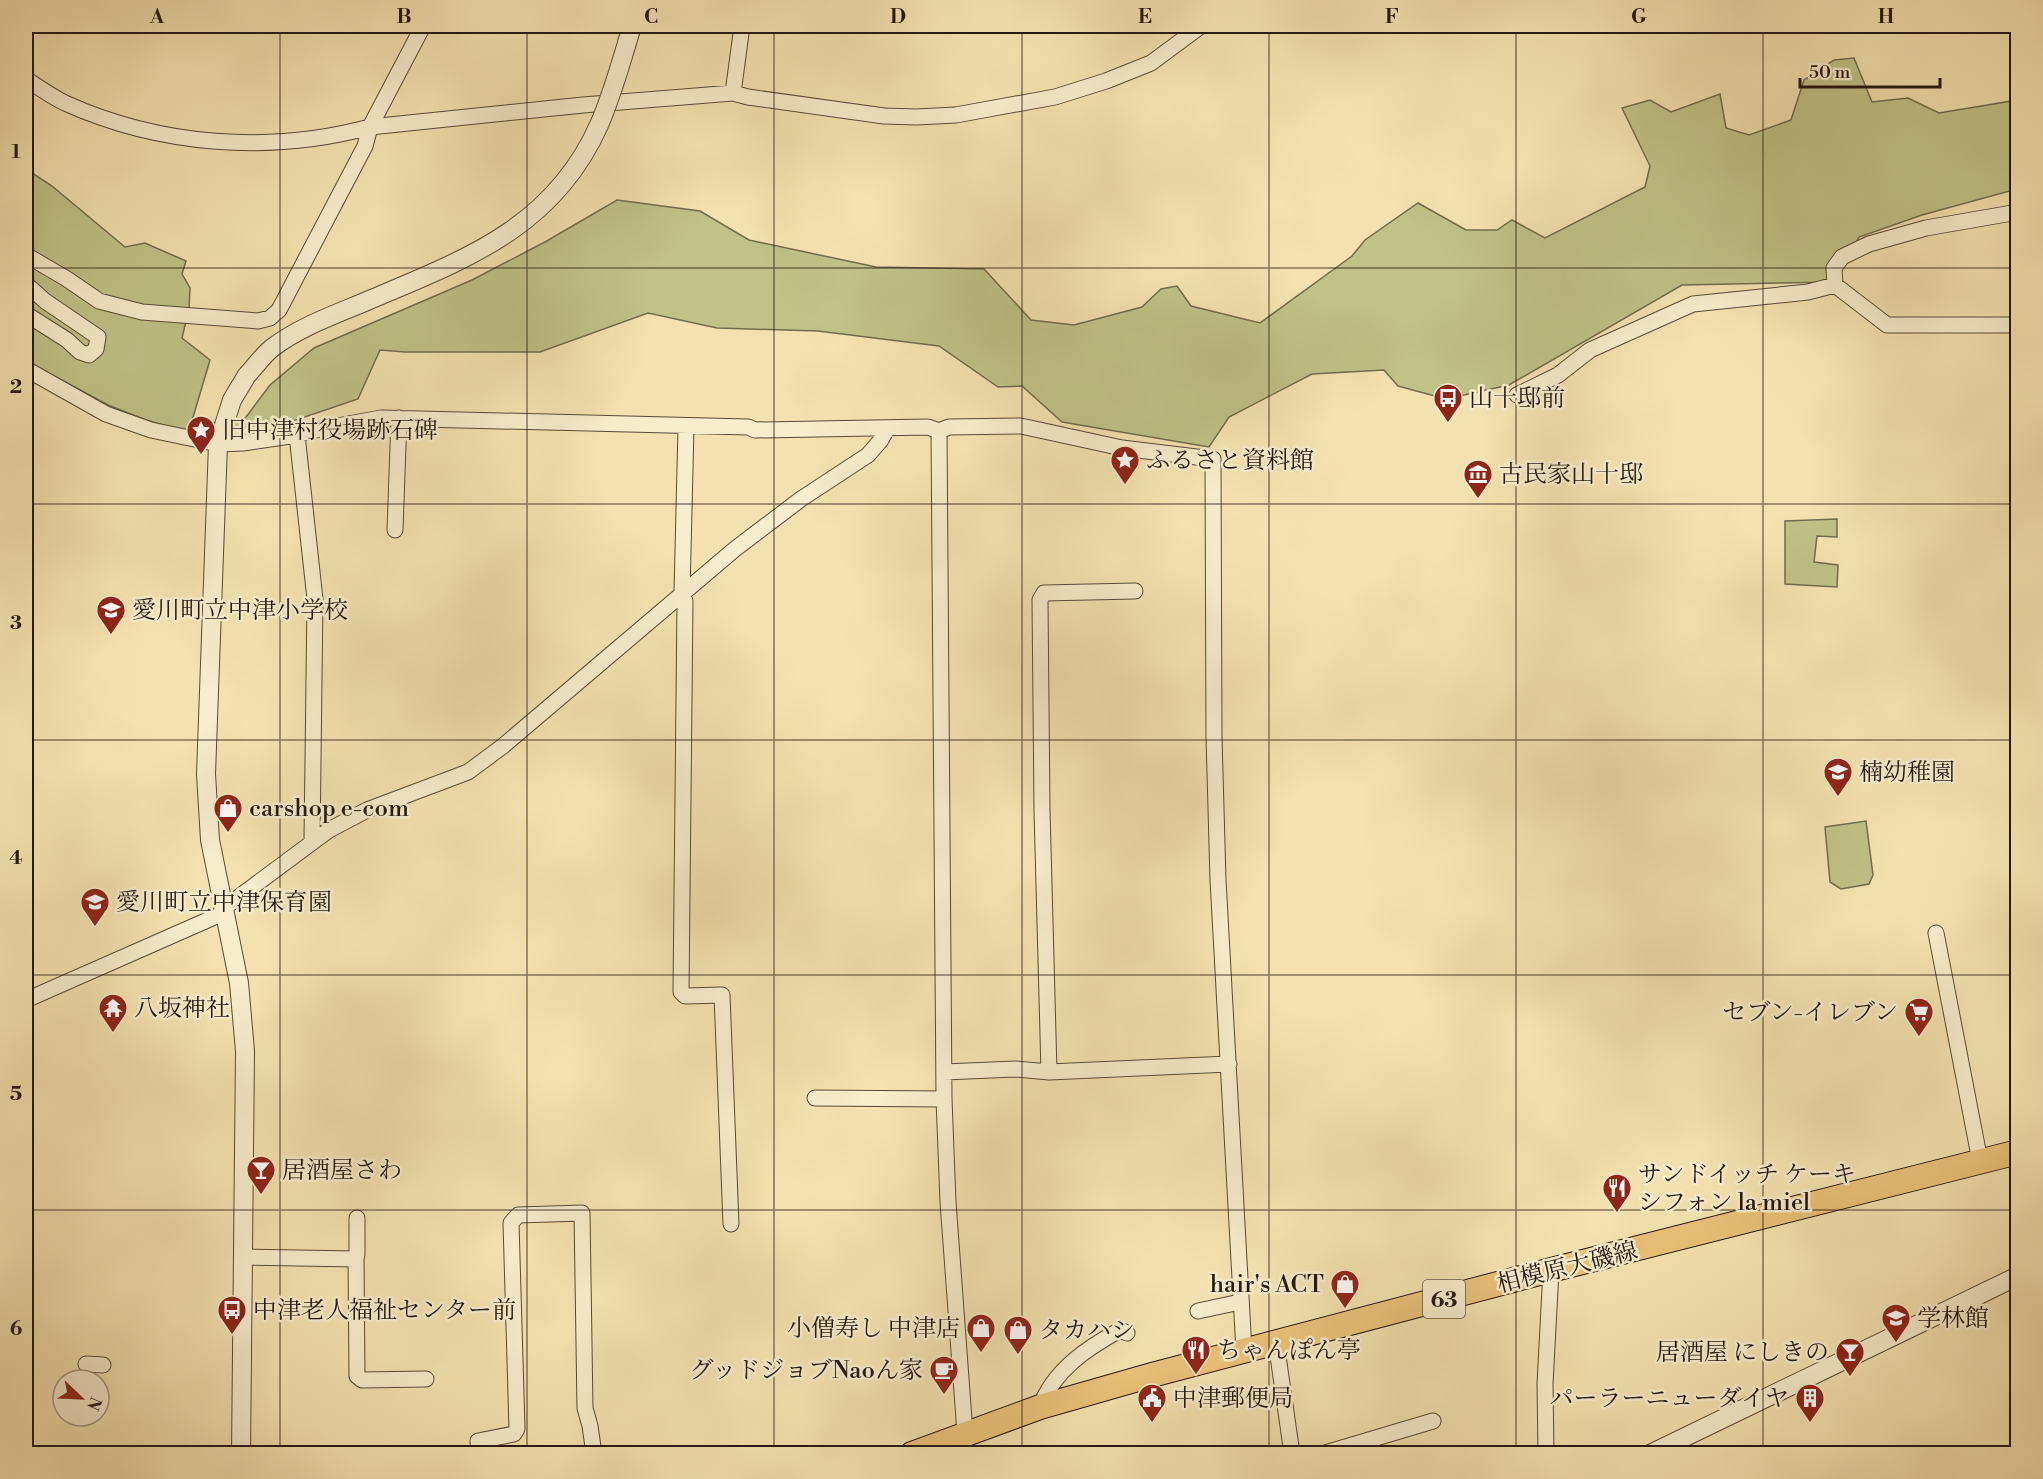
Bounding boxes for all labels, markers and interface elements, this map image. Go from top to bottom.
text: A [149,5,165,30]
text: B [396,5,412,30]
text: C [644,5,658,30]
text: D [890,5,906,30]
text: E [1138,5,1152,30]
text: F [1385,5,1399,30]
text: G [1631,5,1647,30]
text: H [1878,5,1895,30]
scale bar [1800,51,1940,89]
text: 50 m [1809,61,1851,84]
text: 1 [11,140,21,165]
text: 2 [10,375,22,400]
bus stop icon: 山十邸前 [1432,382,1464,424]
place label: 山十邸前 [1469,384,1565,414]
place icon: 旧中津村役場跡石碑 [185,414,217,456]
place label: 旧中津村役場跡石碑 [222,416,438,446]
place icon: ふるさと資料館 [1109,444,1141,486]
place label: ふるさと資料館 [1146,446,1314,476]
museum icon: 古民家山十邸 [1462,458,1494,500]
place label: 古民家山十邸 [1499,460,1643,490]
school or university icon: 愛川町立中津小学校 [95,594,127,636]
place label: 愛川町立中津小学校 [132,596,348,626]
text: 3 [10,611,22,636]
school or university icon: 楠幼稚園 [1822,756,1854,798]
place label: 楠幼稚園 [1859,758,1955,788]
shop icon: carshop e-com [212,792,244,834]
place label: carshop e-com [249,794,409,824]
text: 4 [9,846,23,871]
school or university icon: 愛川町立中津保育園 [79,886,111,928]
place label: 愛川町立中津保育園 [116,888,332,918]
temple icon: 八坂神社 [97,992,129,1034]
place label: 八坂神社 [134,994,230,1024]
supermarket icon: セブン-イレブン [1903,996,1935,1038]
place label: セブン-イレブン [1722,998,1898,1028]
text: 5 [10,1082,22,1107]
bar icon: 居酒屋さわ [245,1154,277,1196]
place label: 居酒屋さわ [282,1156,402,1186]
place label: サンドイッチ ケーキ シフォン la miel [1638,1160,1856,1218]
restaurant icon: サンドイッチ ケーキ シフォン la miel [1601,1172,1633,1214]
street label: 相模原大磯線 [1494,1236,1641,1300]
shop icon: hair's ACT [1329,1268,1361,1310]
place label: hair's ACT [1210,1270,1324,1300]
road number: 63 [1423,1280,1465,1318]
bus stop icon: 中津老人福祉センター前 [216,1294,248,1336]
place label: 中津老人福祉センター前 [253,1296,516,1326]
school or university icon: 学林館 [1880,1302,1912,1344]
place label: 学林館 [1917,1304,1989,1334]
shop icon: 小僧寿し 中津店 [965,1312,997,1354]
place label: 小僧寿し 中津店 [787,1314,960,1344]
shop icon: タカハシ [1002,1314,1034,1356]
place label: タカハシ [1039,1316,1135,1346]
text: 6 [10,1317,23,1342]
restaurant icon: ちゃんぽん亭 [1180,1334,1212,1376]
place label: ちゃんぽん亭 [1217,1336,1361,1366]
bar icon: 居酒屋 にしきの [1834,1336,1866,1378]
place label: 居酒屋 にしきの [1656,1338,1829,1368]
cafe icon: グッドジョブNaoん家 [928,1354,960,1396]
place label: グッドジョブNaoん家 [690,1356,923,1386]
north arrow [51,1368,111,1428]
public building icon: 中津郵便局 [1136,1382,1168,1424]
building icon: パーラーニューダイヤ [1794,1382,1826,1424]
place label: 中津郵便局 [1173,1384,1293,1414]
place label: パーラーニューダイヤ [1549,1384,1789,1414]
text: N [82,1394,106,1414]

